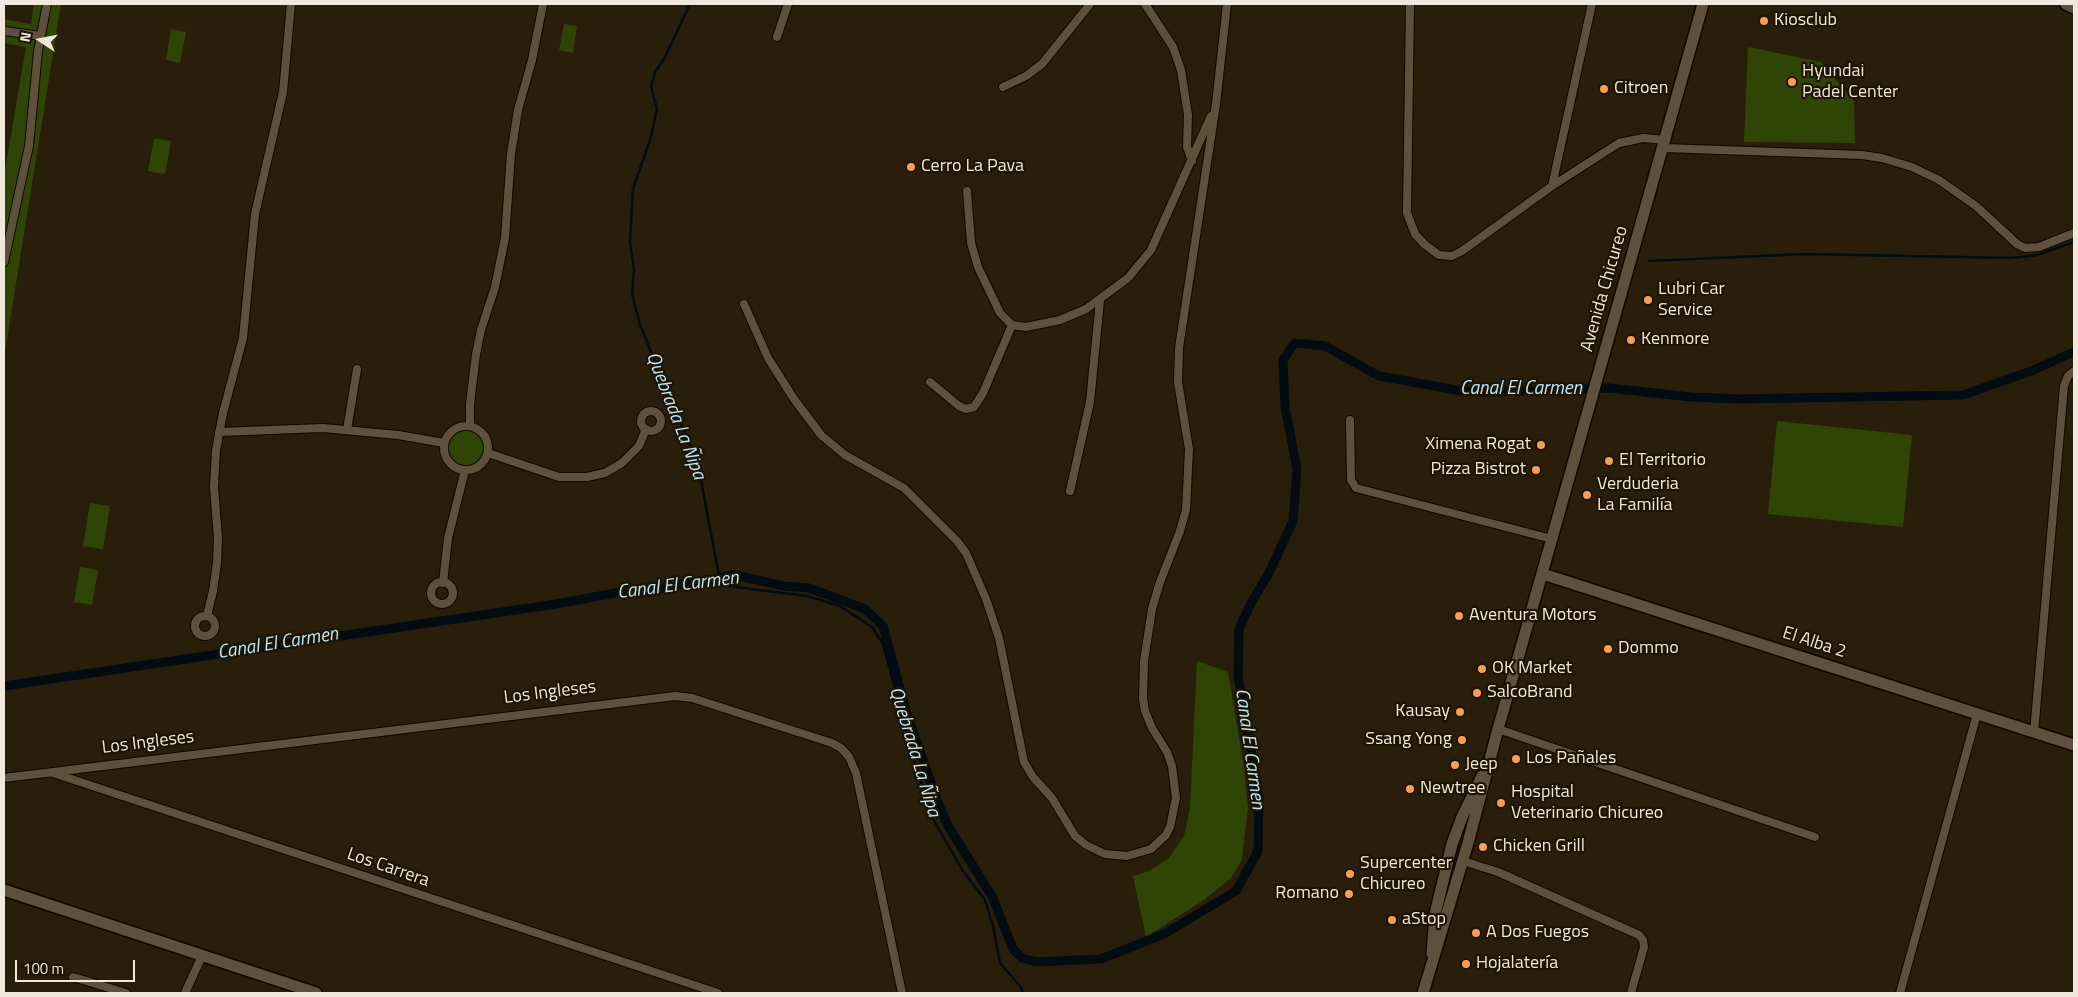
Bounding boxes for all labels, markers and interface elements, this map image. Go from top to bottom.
place label: Kiosclub [1774,10,1837,32]
north arrow [15,15,65,65]
marker: Kiosclub [1758,15,1770,27]
text: N [14,30,36,44]
place label: Hyundai Padel Center [1802,61,1898,104]
marker: Hyundai Padel Center [1786,76,1798,88]
place label: Citroen [1614,78,1668,100]
marker: Citroen [1598,83,1610,95]
place label: Cerro La Pava [921,156,1024,178]
marker: Cerro La Pava [905,161,917,173]
street label: Avenida Chicureo [1577,224,1633,354]
place label: Lubri Car Service [1658,279,1725,322]
marker: Lubri Car Service [1642,294,1654,306]
place label: Kenmore [1641,329,1709,351]
marker: Kenmore [1625,334,1637,346]
water label: Quebrada La Ñipa [640,349,710,483]
water label: Canal El Carmen [1460,378,1582,400]
place label: Ximena Rogat [1425,434,1531,456]
marker: Ximena Rogat [1535,439,1547,451]
place label: El Territorio [1619,450,1706,472]
marker: El Territorio [1603,455,1615,467]
place label: Pizza Bistrot [1431,459,1526,481]
marker: Pizza Bistrot [1530,464,1542,476]
place label: Verduderia La Familía [1597,474,1679,516]
marker: Verduderia La Familía [1581,489,1593,501]
water label: Canal El Carmen [616,567,740,605]
place label: Aventura Motors [1469,605,1597,627]
marker: Aventura Motors [1453,610,1465,622]
water label: Canal El Carmen [216,623,340,665]
street label: El Alba 2 [1780,623,1848,663]
place label: Dommo [1618,638,1679,660]
marker: Dommo [1602,643,1614,655]
place label: OK Market [1492,658,1572,680]
marker: OK Market [1476,663,1488,675]
street label: Los Ingleses [503,677,597,709]
place label: SalcoBrand [1487,682,1573,704]
water label: Quebrada La Ñipa [883,684,945,820]
water label: Canal El Carmen [1229,687,1269,811]
marker: SalcoBrand [1471,687,1483,699]
place label: Kausay [1395,701,1450,723]
marker: Kausay [1454,706,1466,718]
street label: Los Ingleses [101,727,195,759]
place label: Ssang Yong [1365,729,1452,751]
marker: Ssang Yong [1456,734,1468,746]
place label: Los Pañales [1526,748,1616,770]
marker: Los Pañales [1510,753,1522,765]
place label: Jeep [1465,754,1498,776]
marker: Jeep [1449,759,1461,771]
place label: Newtree [1420,778,1485,800]
place label: Hospital Veterinario Chicureo [1511,782,1663,824]
marker: Newtree [1404,783,1416,795]
marker: Hospital Veterinario Chicureo [1495,797,1507,809]
place label: Chicken Grill [1493,836,1585,858]
marker: Chicken Grill [1477,841,1489,853]
street label: Los Carrera [344,844,432,892]
place label: Supercenter Chicureo [1360,853,1452,896]
marker: Supercenter Chicureo [1344,868,1356,880]
place label: Romano [1275,883,1339,905]
marker: Romano [1343,888,1355,900]
place label: aStop [1402,909,1446,931]
marker: aStop [1386,914,1398,926]
place label: A Dos Fuegos [1486,922,1589,944]
marker: A Dos Fuegos [1470,927,1482,939]
scale bar [18,950,138,982]
place label: Hojalatería [1476,953,1558,975]
text: 100 m [23,957,64,980]
marker: Hojalatería [1460,958,1472,970]

